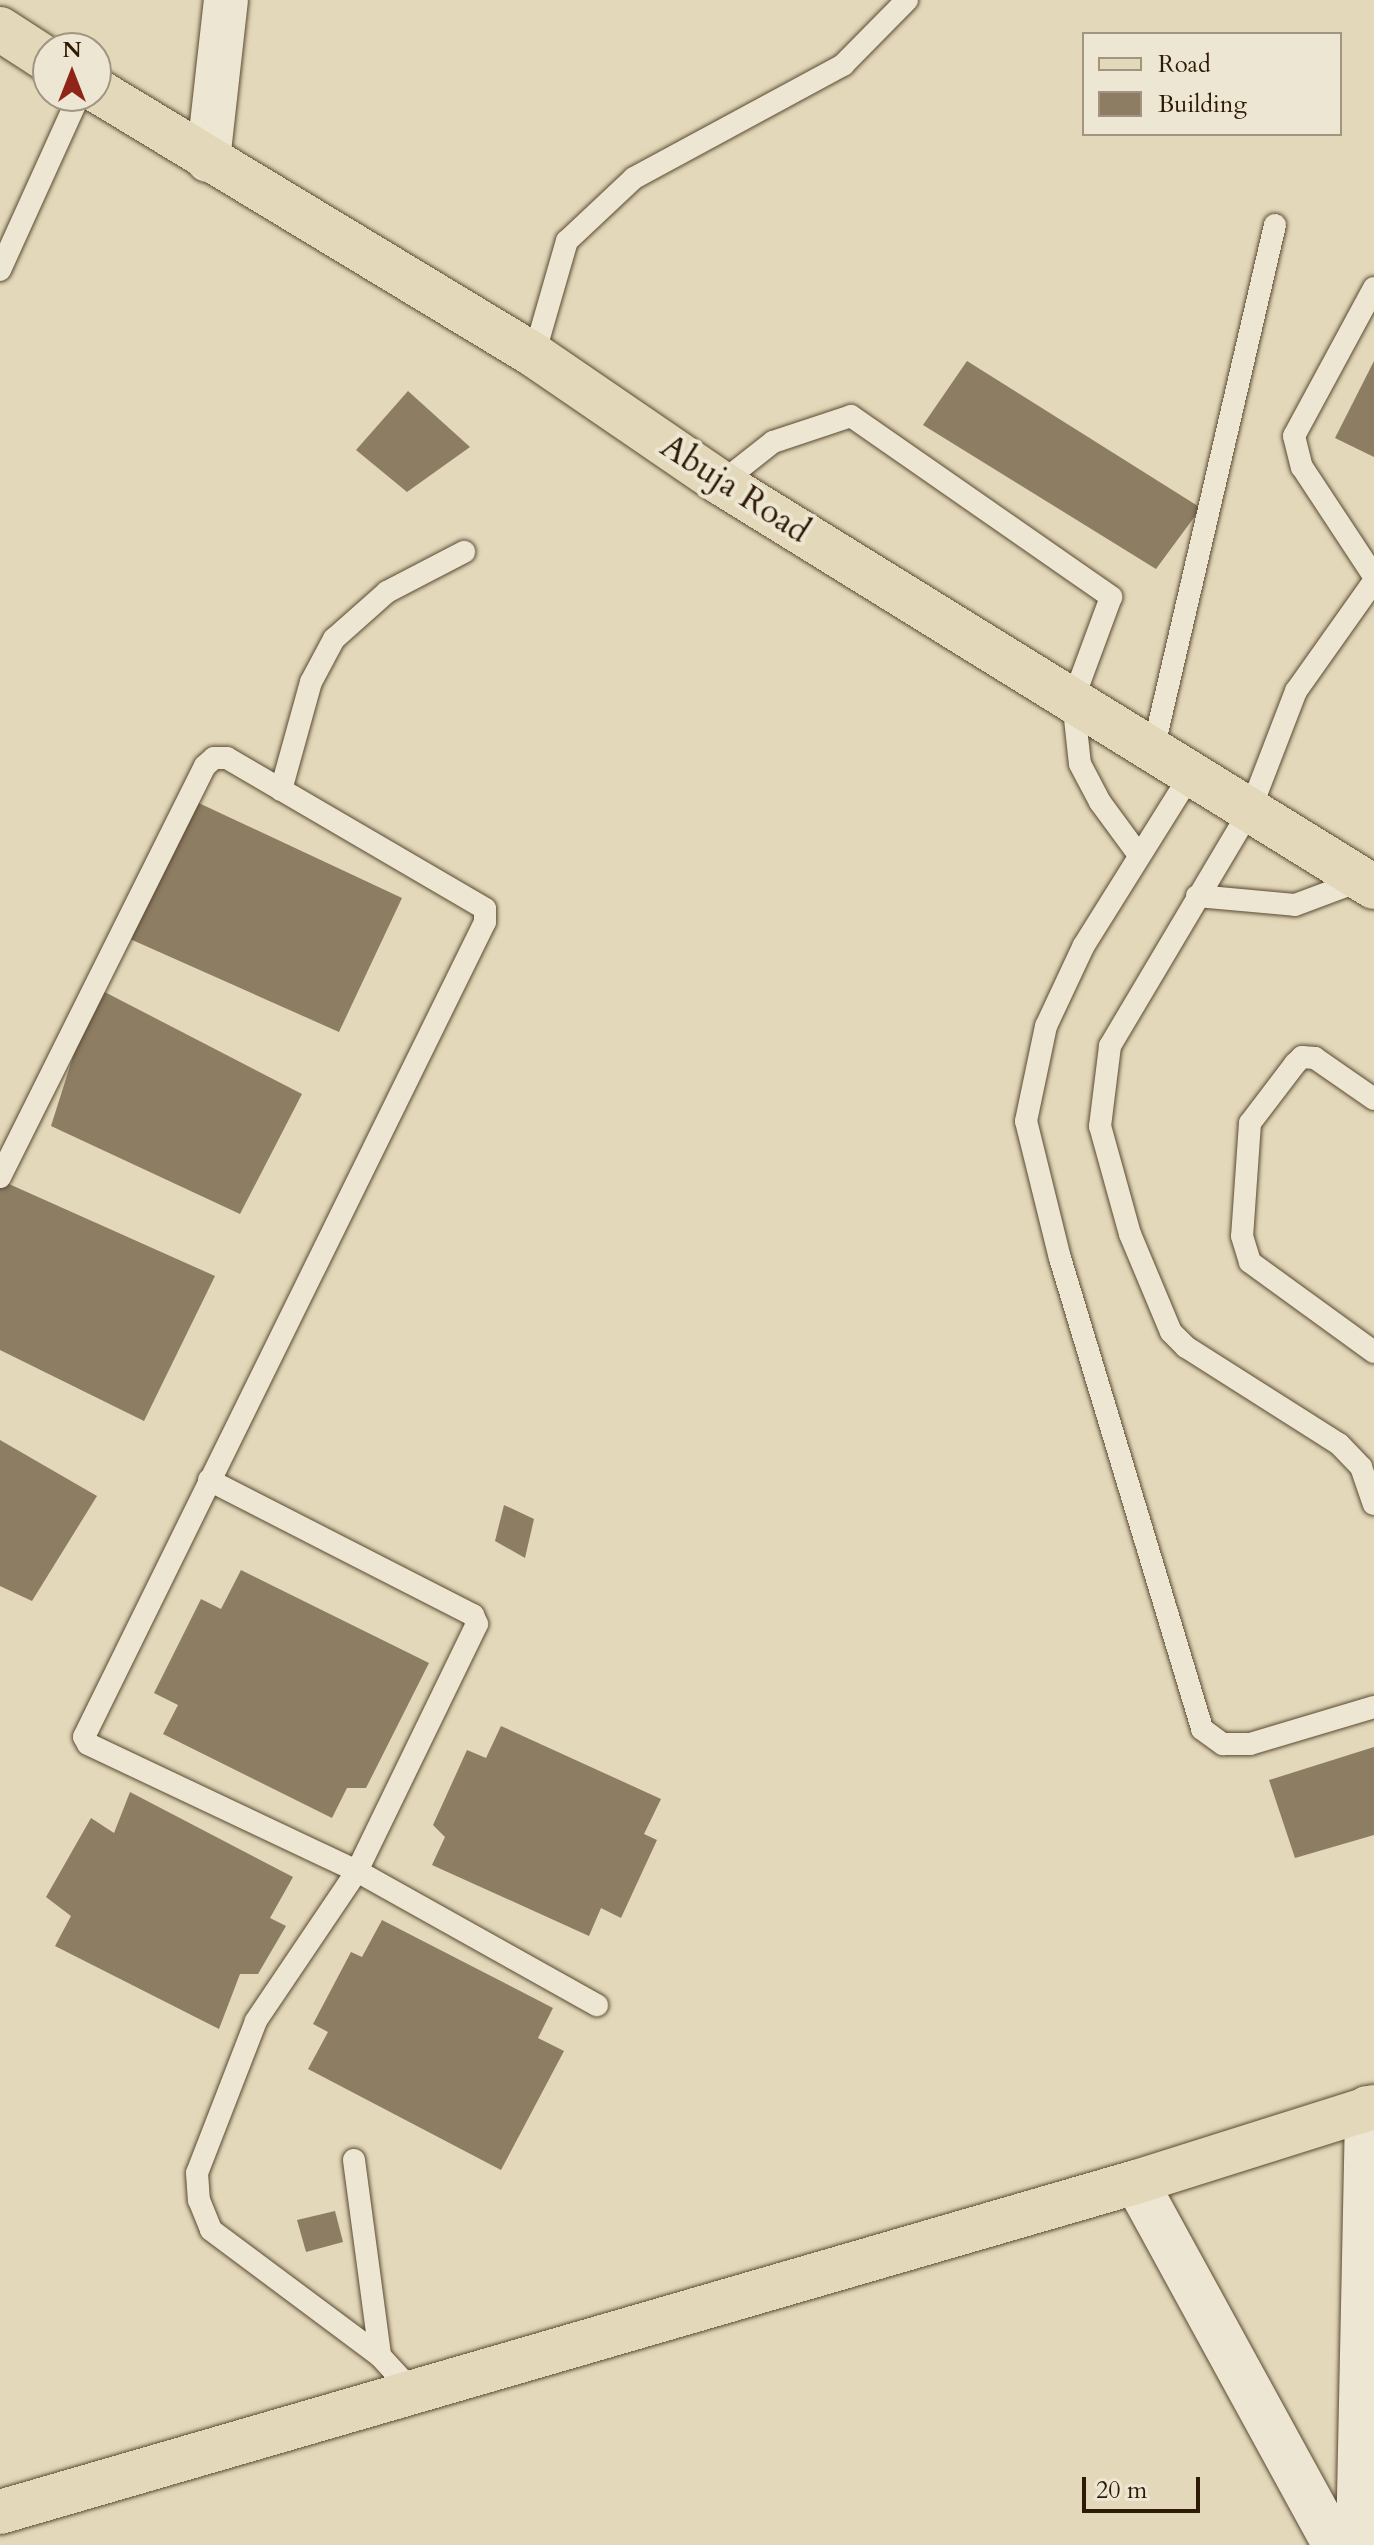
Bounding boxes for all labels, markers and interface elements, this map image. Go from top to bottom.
north arrow [32,32,112,112]
legend [1082,32,1342,136]
text: N [62,35,82,65]
text: Road [1158,48,1211,81]
text: Building [1158,88,1247,121]
street label: Abuja Road [653,426,817,552]
scale bar [1086,2461,1204,2511]
text: 20 m [1096,2474,1147,2507]

